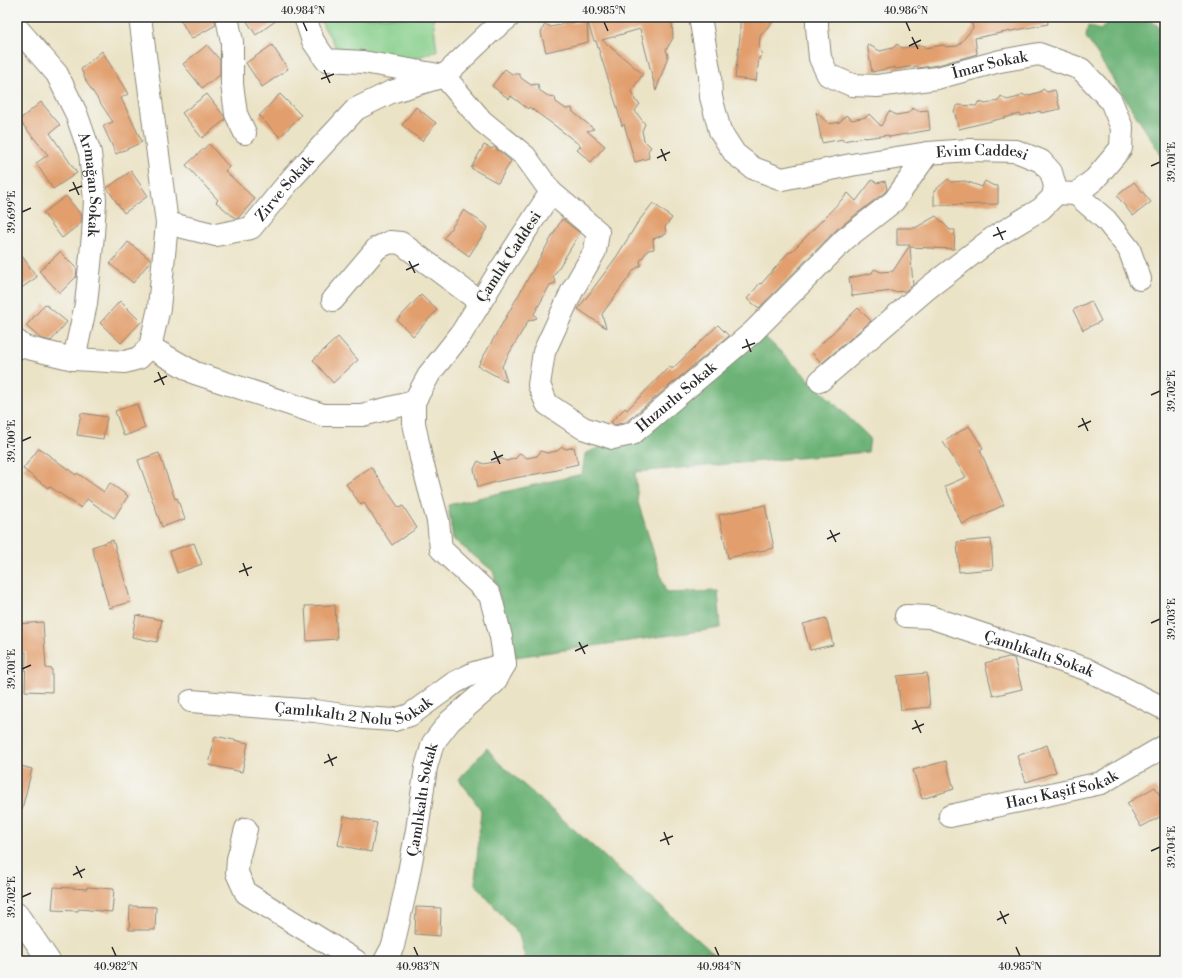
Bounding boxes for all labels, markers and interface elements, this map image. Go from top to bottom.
text: 40.984°N [281,5,326,17]
text: 40.985°N [582,5,626,17]
text: 40.986°N [884,5,929,17]
street label: İmar Sokak [950,47,1030,83]
street label: Armağan Sokak [74,128,105,239]
street label: Evim Caddesi [935,140,1031,164]
text: 39.701°E [1166,142,1178,182]
street label: Zirve Sokak [251,151,318,225]
text: 39.699°E [6,191,18,233]
street label: Çamlık Caddesi [472,208,546,306]
street label: Huzurlu Sokak [632,357,721,436]
text: 39.702°E [1166,370,1178,412]
text: 39.700°E [6,420,18,462]
text: 39.703°E [1166,598,1178,640]
street label: Çamlıkaltı Sokak [982,626,1098,682]
text: 39.701°E [6,649,18,689]
street label: Çamlıkaltı 2 Nolu Sokak [274,692,437,730]
street label: Çamlıkaltı Sokak [403,740,442,858]
street label: Hacı Kaşif Sokak [1004,765,1122,813]
text: 39.704°E [1166,826,1178,868]
text: 39.702°E [6,876,18,918]
text: 40.982°N [94,961,138,973]
text: 40.983°N [396,961,440,973]
text: 40.984°N [697,961,742,973]
text: 40.985°N [998,961,1042,973]

